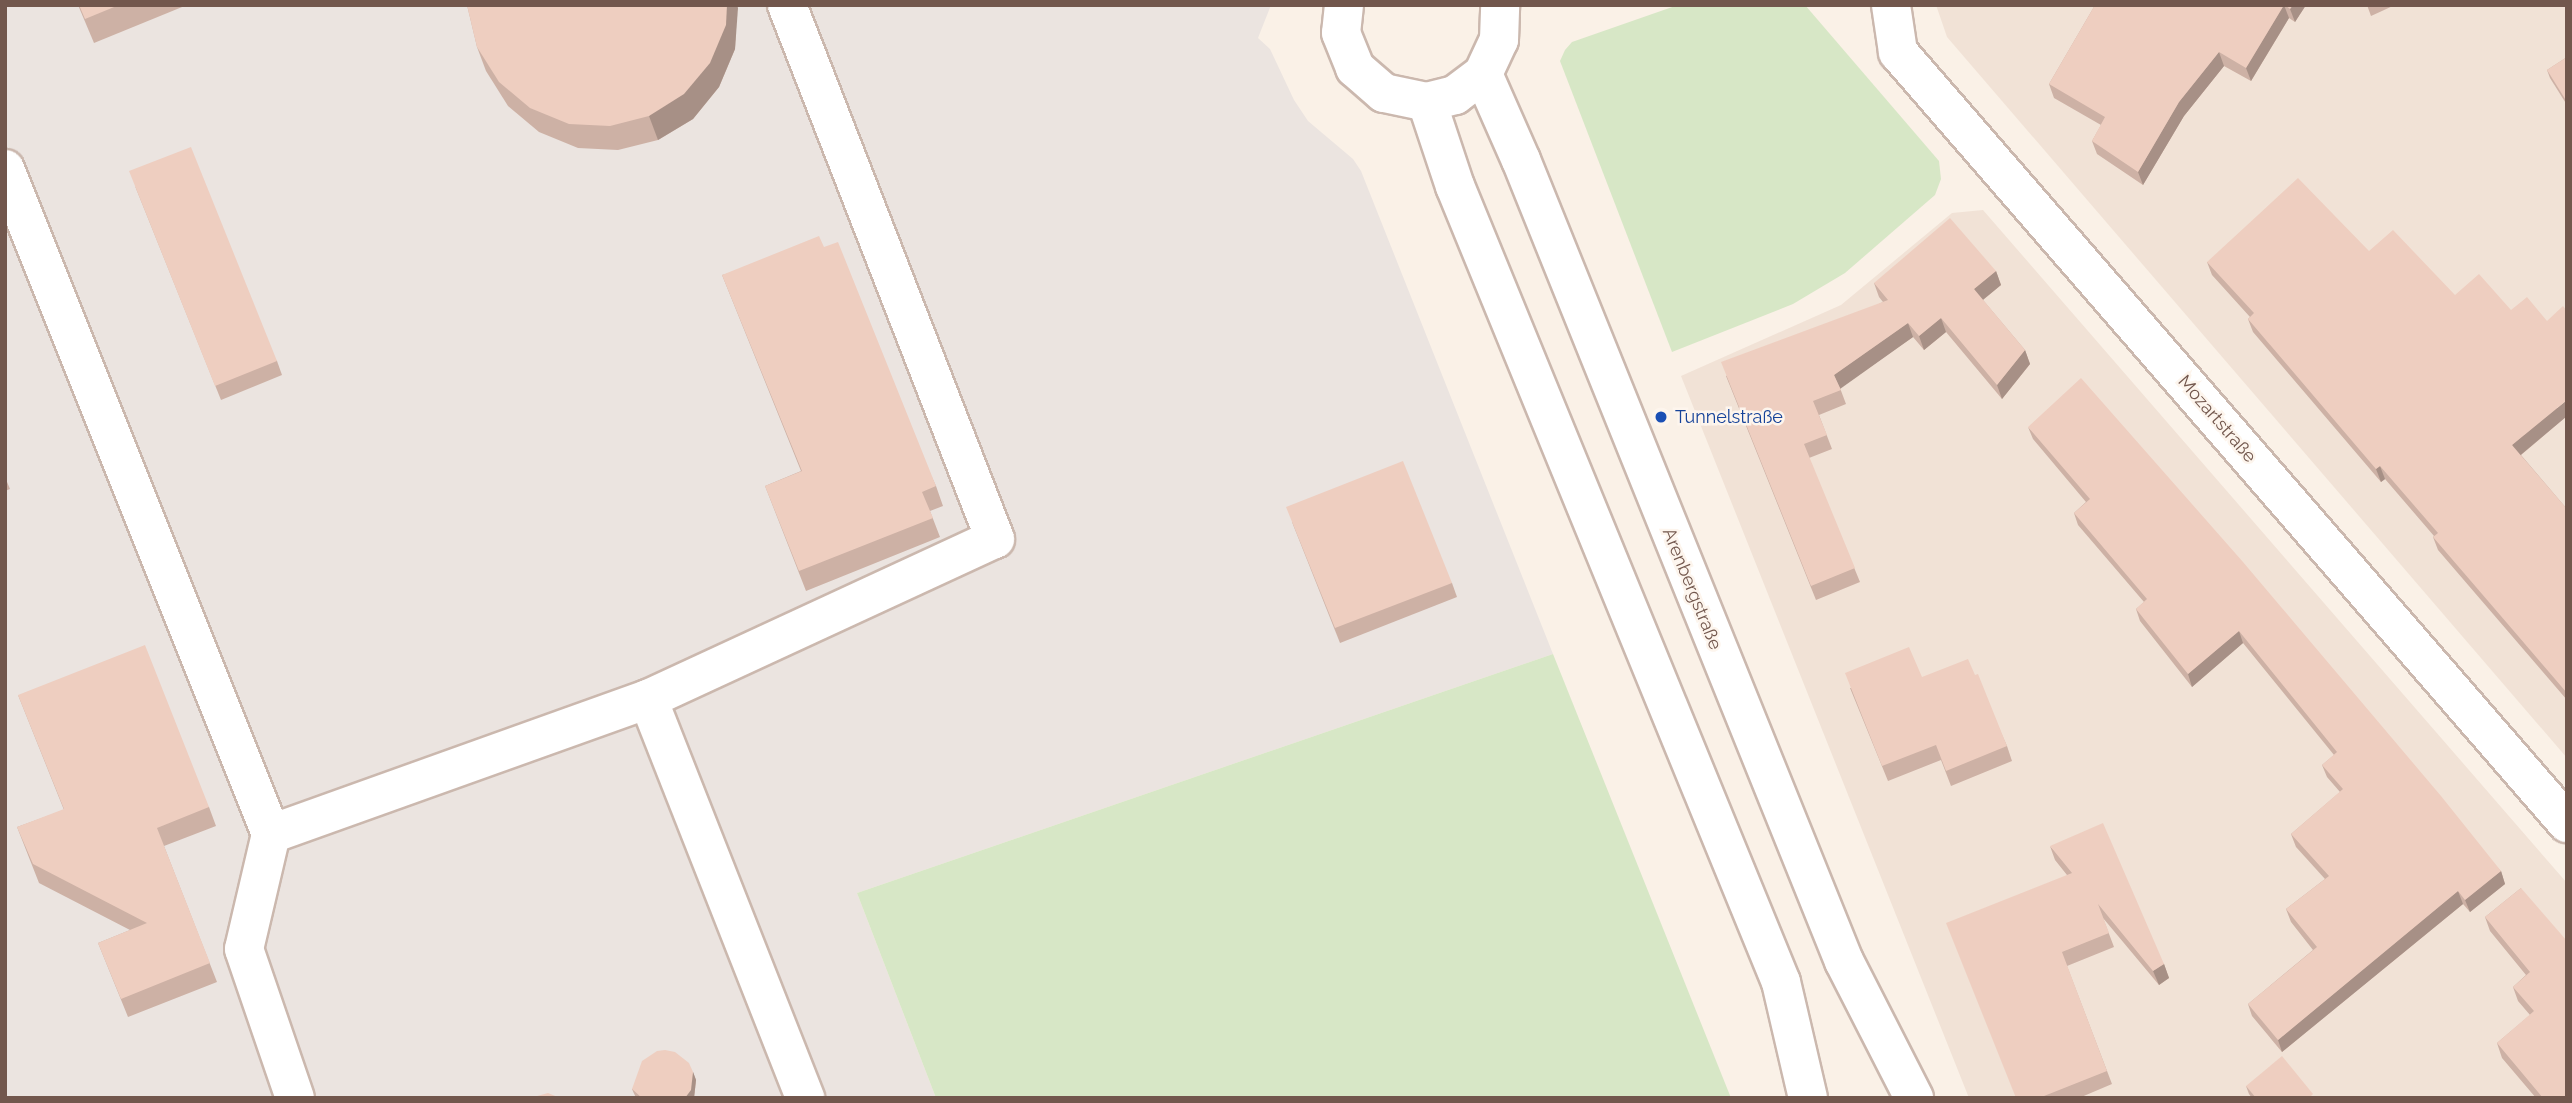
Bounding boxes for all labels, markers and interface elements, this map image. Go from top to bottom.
street label: Mozartstraße [2173,371,2261,467]
place label: Tunnelstraße [1675,406,1783,428]
marker: Tunnelstraße [1653,409,1669,425]
street label: Arenbergstraße [1658,525,1726,653]

